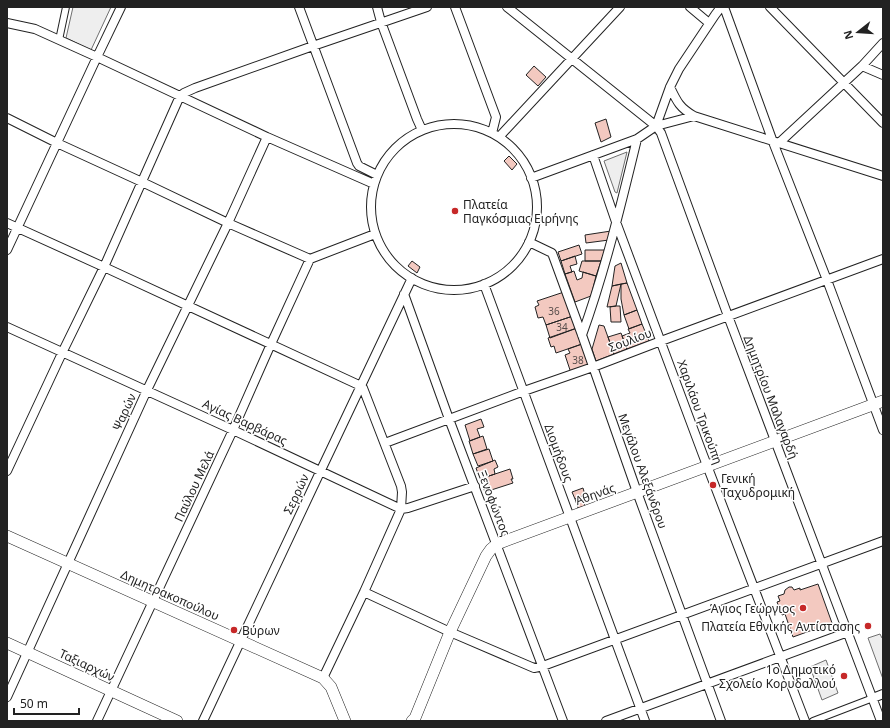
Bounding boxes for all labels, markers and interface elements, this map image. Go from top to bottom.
north arrow [838,12,878,52]
text: N [839,29,856,42]
place label: Πλατεία Παγκόσμιας Ειρήνης [463,196,579,227]
marker: Πλατεία Παγκόσμιας Ειρήνης [450,206,460,216]
house number: 36 [548,304,560,318]
house number: 34 [556,320,568,334]
street label: Σουλίου [606,324,654,356]
street label: Δημητρίου Μαλαγαρδή [740,333,802,461]
house number: 38 [572,353,584,367]
street label: Χαριλάου Τρικούπη [673,357,727,467]
street label: Ψαρών [108,391,140,433]
street label: Αγίας Βαρβάρας [200,395,290,449]
street label: Μεγάλου Αλεξάνδρου [614,411,672,531]
street label: Διομήδους [541,422,577,485]
street label: Παύλου Μελά [170,447,218,524]
street label: Ξενοφώντος [474,468,514,539]
place label: Γενική Ταχυδρομική [721,470,795,501]
street label: Σερρών [279,471,313,517]
street label: Αθηνάς [573,479,617,509]
marker: Γενική Ταχυδρομική [708,480,718,490]
street label: Δημητρακοπούλου [118,566,222,624]
place label: Άγιος Γεώργιος [710,600,795,617]
marker: Άγιος Γεώργιος [798,603,808,613]
place label: Πλατεία Εθνικής Αντίστασης [701,618,860,635]
marker: Πλατεία Εθνικής Αντίστασης [863,621,873,631]
place label: Βύρων [242,622,280,639]
marker: Βύρων [229,625,239,635]
street label: Ταξιαρχών [57,645,117,685]
place label: 1o Δημοτικό Σχολείο Κορυδαλλού [719,661,836,692]
marker: 1o Δημοτικό Σχολείο Κορυδαλλού [839,671,849,681]
scale bar [14,690,79,716]
text: 50 m [20,695,48,712]

